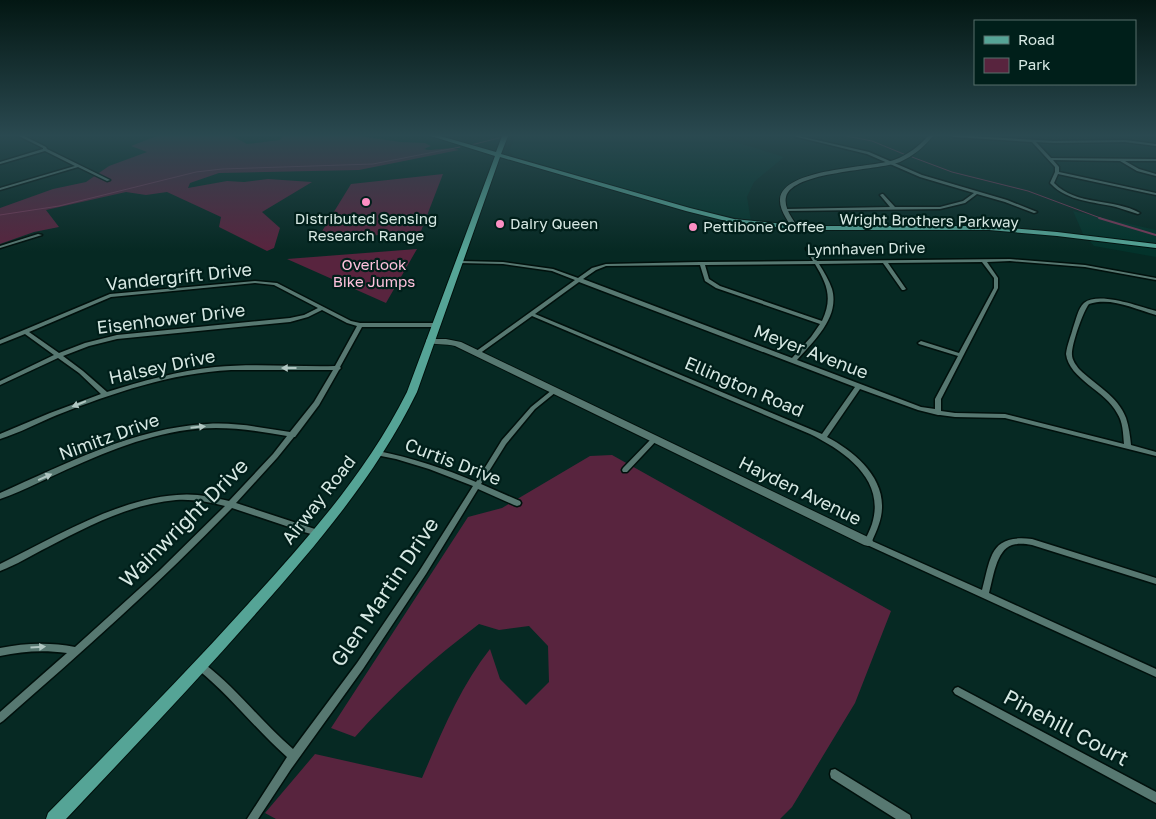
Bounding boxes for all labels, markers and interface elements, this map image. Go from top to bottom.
legend [974,20,1136,85]
text: Road [1018,30,1055,48]
text: Park [1018,55,1051,73]
marker: Distributed Sensing Research Range [360,196,372,208]
place label: Distributed Sensing Research Range [295,209,437,244]
street label: Wright Brothers Parkway [839,209,1019,231]
place label: Dairy Queen [510,214,598,232]
place label: Pettibone Coffee [703,217,825,235]
marker: Dairy Queen [494,218,506,230]
marker: Pettibone Coffee [687,221,699,233]
street label: Lynnhaven Drive [807,238,926,258]
park label: Overlook Bike Jumps [333,255,415,290]
street label: Vandergrift Drive [105,257,253,295]
street label: Eisenhower Drive [95,298,246,338]
street label: Meyer Avenue [751,319,872,383]
street label: Halsey Drive [106,344,217,388]
street label: Ellington Road [682,351,807,421]
one-way arrow [281,364,297,372]
one-way arrow [72,400,86,408]
street label: Nimitz Drive [56,408,162,464]
one-way arrow [191,423,207,431]
street label: Curtis Drive [402,433,505,489]
street label: Airway Road [277,450,360,548]
street label: Hayden Avenue [735,451,865,529]
street label: Wainwright Drive [113,452,253,592]
one-way arrow [38,472,52,480]
street label: Glen Martin Drive [325,512,444,671]
one-way arrow [30,643,46,651]
street label: Pinehill Court [999,683,1134,771]

